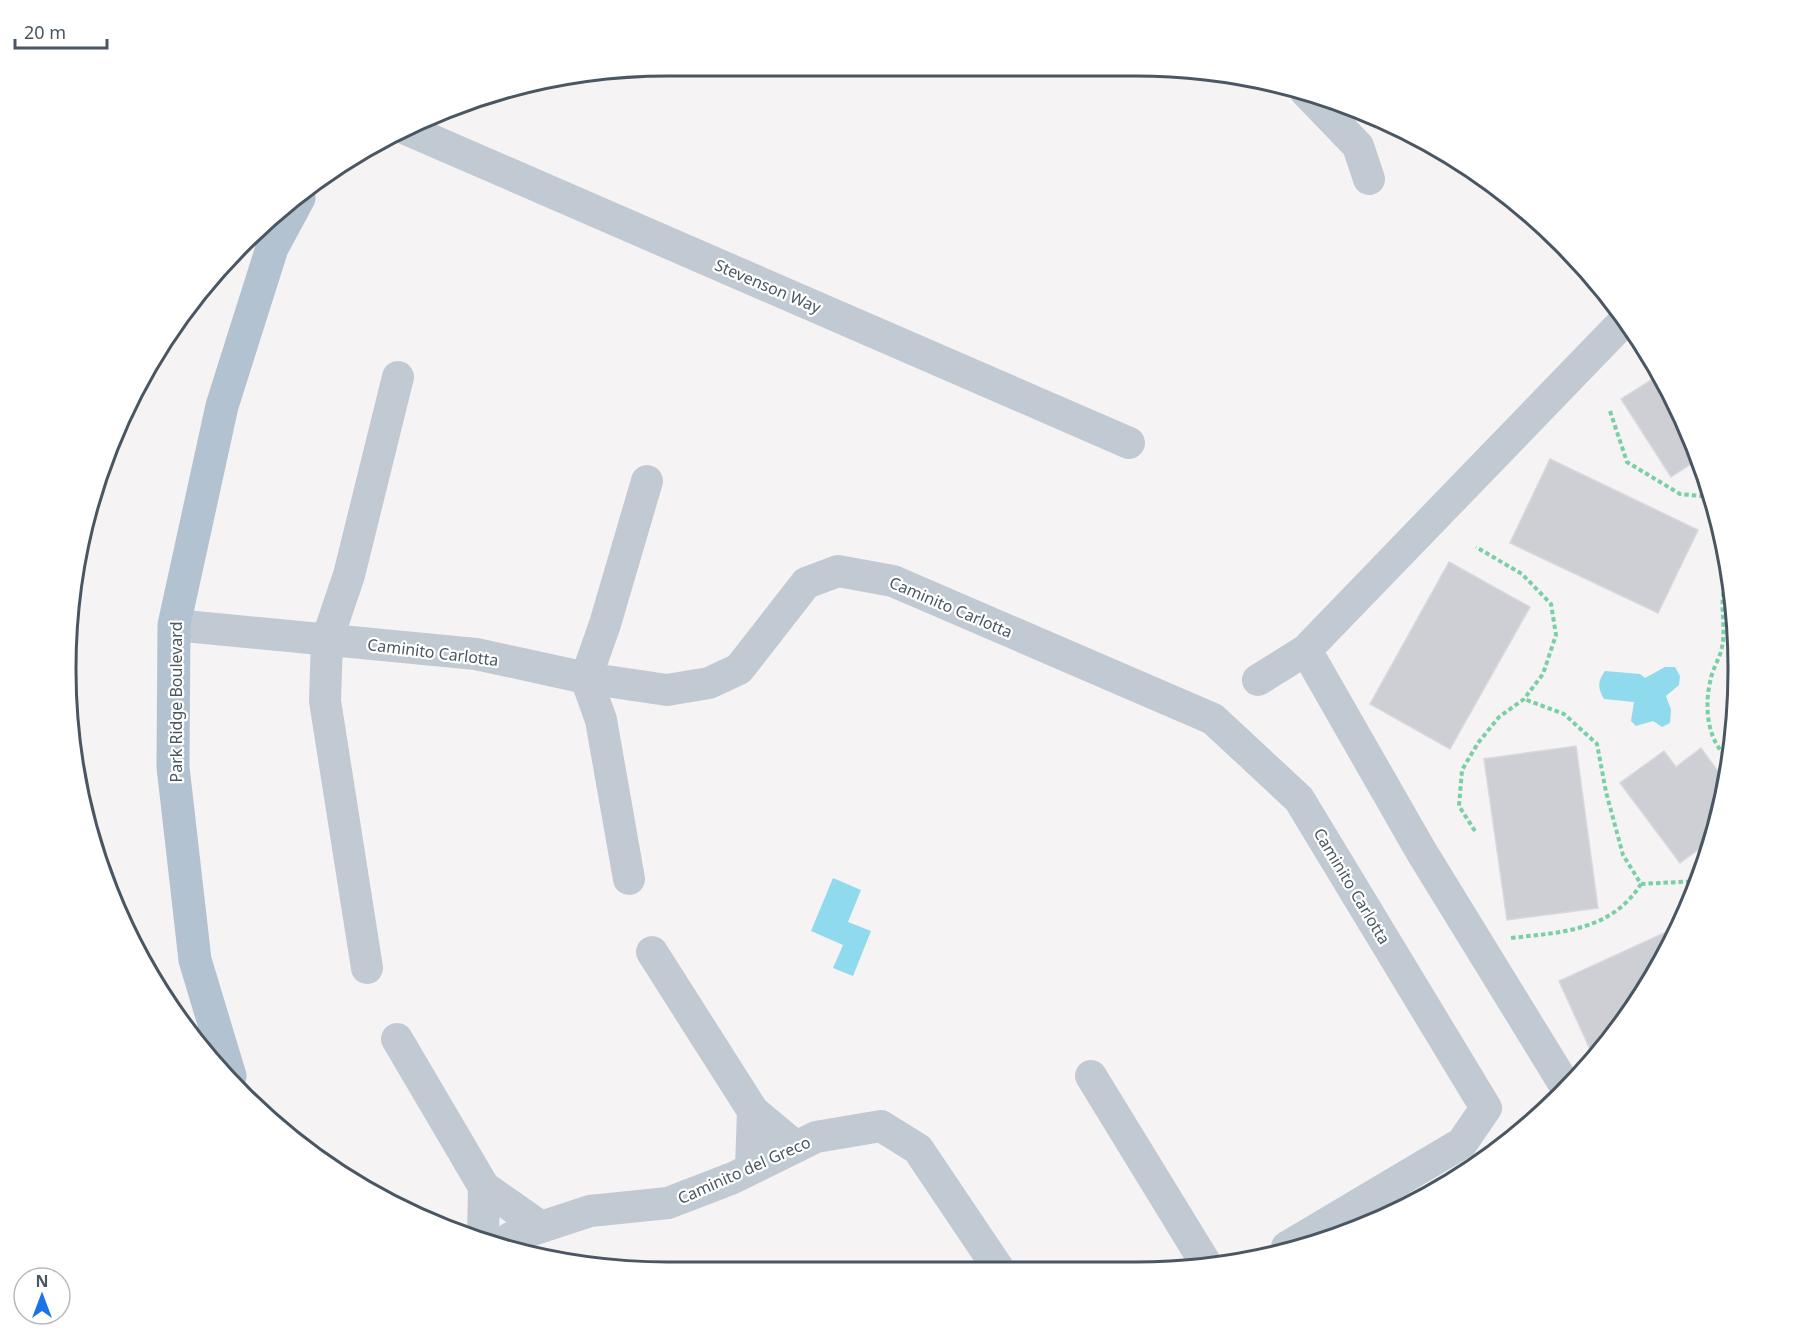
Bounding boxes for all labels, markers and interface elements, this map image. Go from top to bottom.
scale bar [15,12,106,50]
text: 20 m [24,20,66,44]
street label: Stevenson Way [712,254,825,319]
street label: Caminito Carlotta [886,571,1016,643]
street label: Park Ridge Boulevard [165,622,187,782]
street label: Caminito Carlotta [366,633,500,671]
street label: Caminito Carlotta [1309,824,1395,948]
street label: Caminito del Greco [674,1131,814,1209]
north arrow [12,1266,72,1326]
text: N [35,1270,49,1292]

